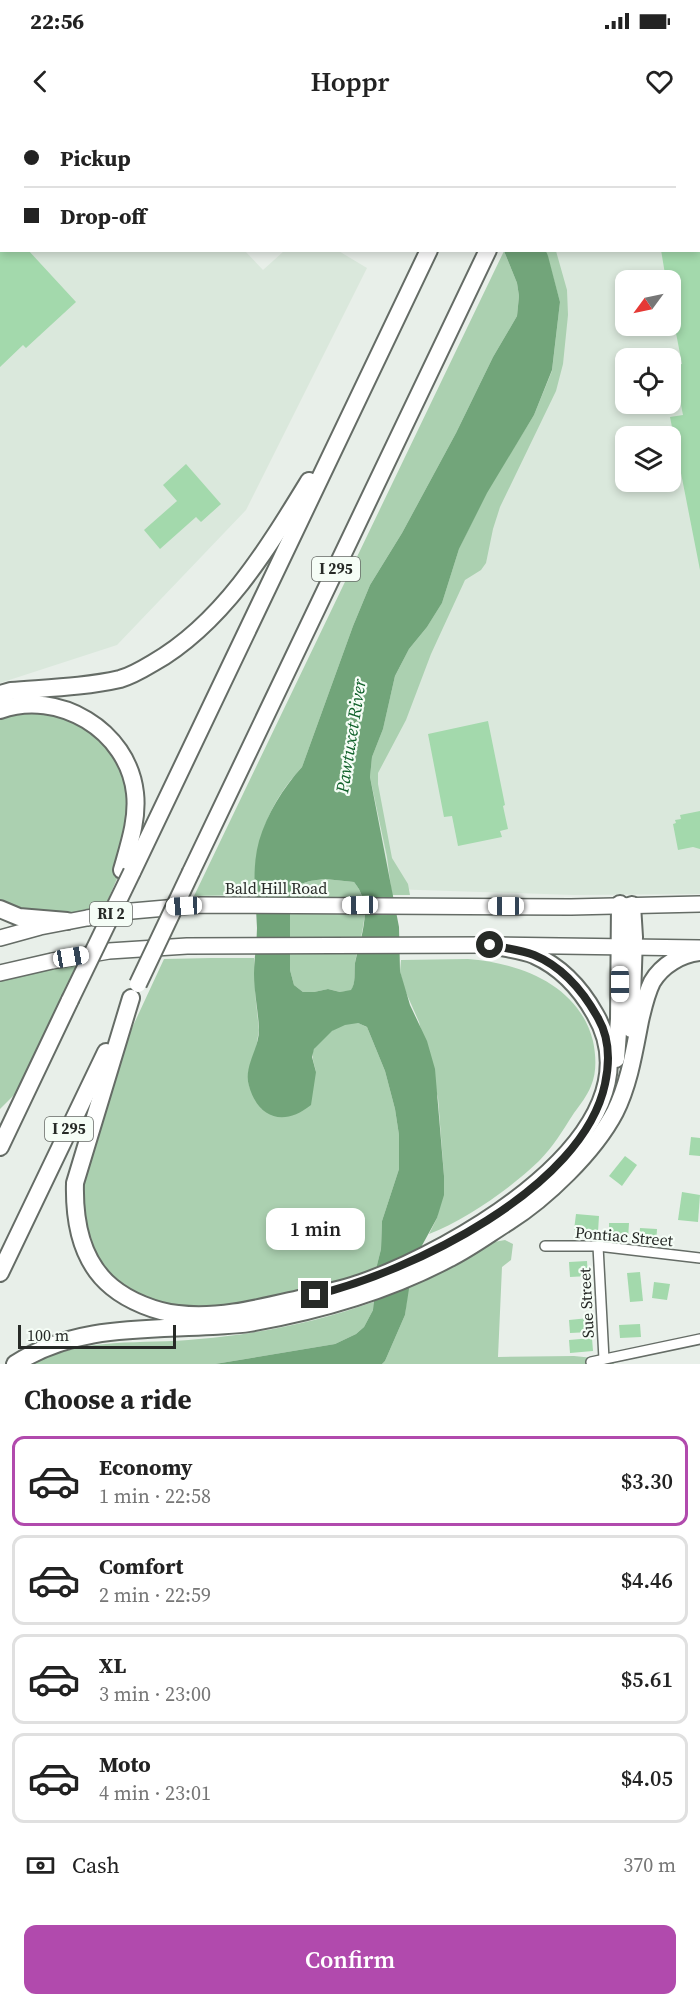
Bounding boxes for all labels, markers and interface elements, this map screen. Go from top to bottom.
text: 22:56 [30,6,84,36]
text: Hoppr [311,63,390,100]
icon: back [24,65,57,98]
icon: heart [643,65,676,98]
text: Pickup [60,143,131,173]
text: Drop-off [60,201,146,231]
north arrow [615,270,681,336]
map controls [615,270,681,492]
button: locate [615,348,681,414]
button: layers [615,426,681,492]
road number: I 295 [312,557,360,581]
water label: Pawtuxet River [329,676,372,796]
street label: Bald Hill Road [225,877,327,899]
car [166,896,202,916]
car [342,896,378,914]
car [488,897,524,915]
road number: RI 2 [90,902,132,926]
route start [476,931,503,958]
car [52,945,90,969]
car [611,966,629,1002]
road number: I 295 [45,1117,93,1141]
callout: 1 min [266,1208,364,1250]
text: 1 min [290,1215,341,1243]
street label: Pontiac Street [574,1221,675,1251]
street label: Sue Street [573,1266,599,1339]
route end [301,1281,328,1308]
scale bar [18,1322,176,1350]
text: 100 m [27,1324,69,1346]
text: Choose a ride [24,1381,192,1418]
text: Economy [99,1452,193,1482]
icon: car [27,1454,81,1508]
text: $3.30 [621,1466,673,1496]
text: 1 min · 22:58 [99,1482,211,1510]
text: Comfort [99,1551,183,1581]
icon: car [27,1553,81,1607]
text: $4.46 [621,1565,673,1595]
text: 2 min · 22:59 [99,1581,211,1609]
text: XL [99,1650,126,1680]
icon: car [27,1652,81,1706]
text: $5.61 [621,1664,673,1694]
text: 3 min · 23:00 [99,1680,211,1708]
text: Moto [99,1749,151,1779]
icon: car [27,1751,81,1805]
text: $4.05 [621,1763,673,1793]
text: 4 min · 23:01 [99,1779,211,1807]
icon: cash [24,1849,57,1882]
text: Cash [72,1850,120,1880]
text: 370 m [623,1851,676,1879]
button: Confirm [24,1925,676,1994]

